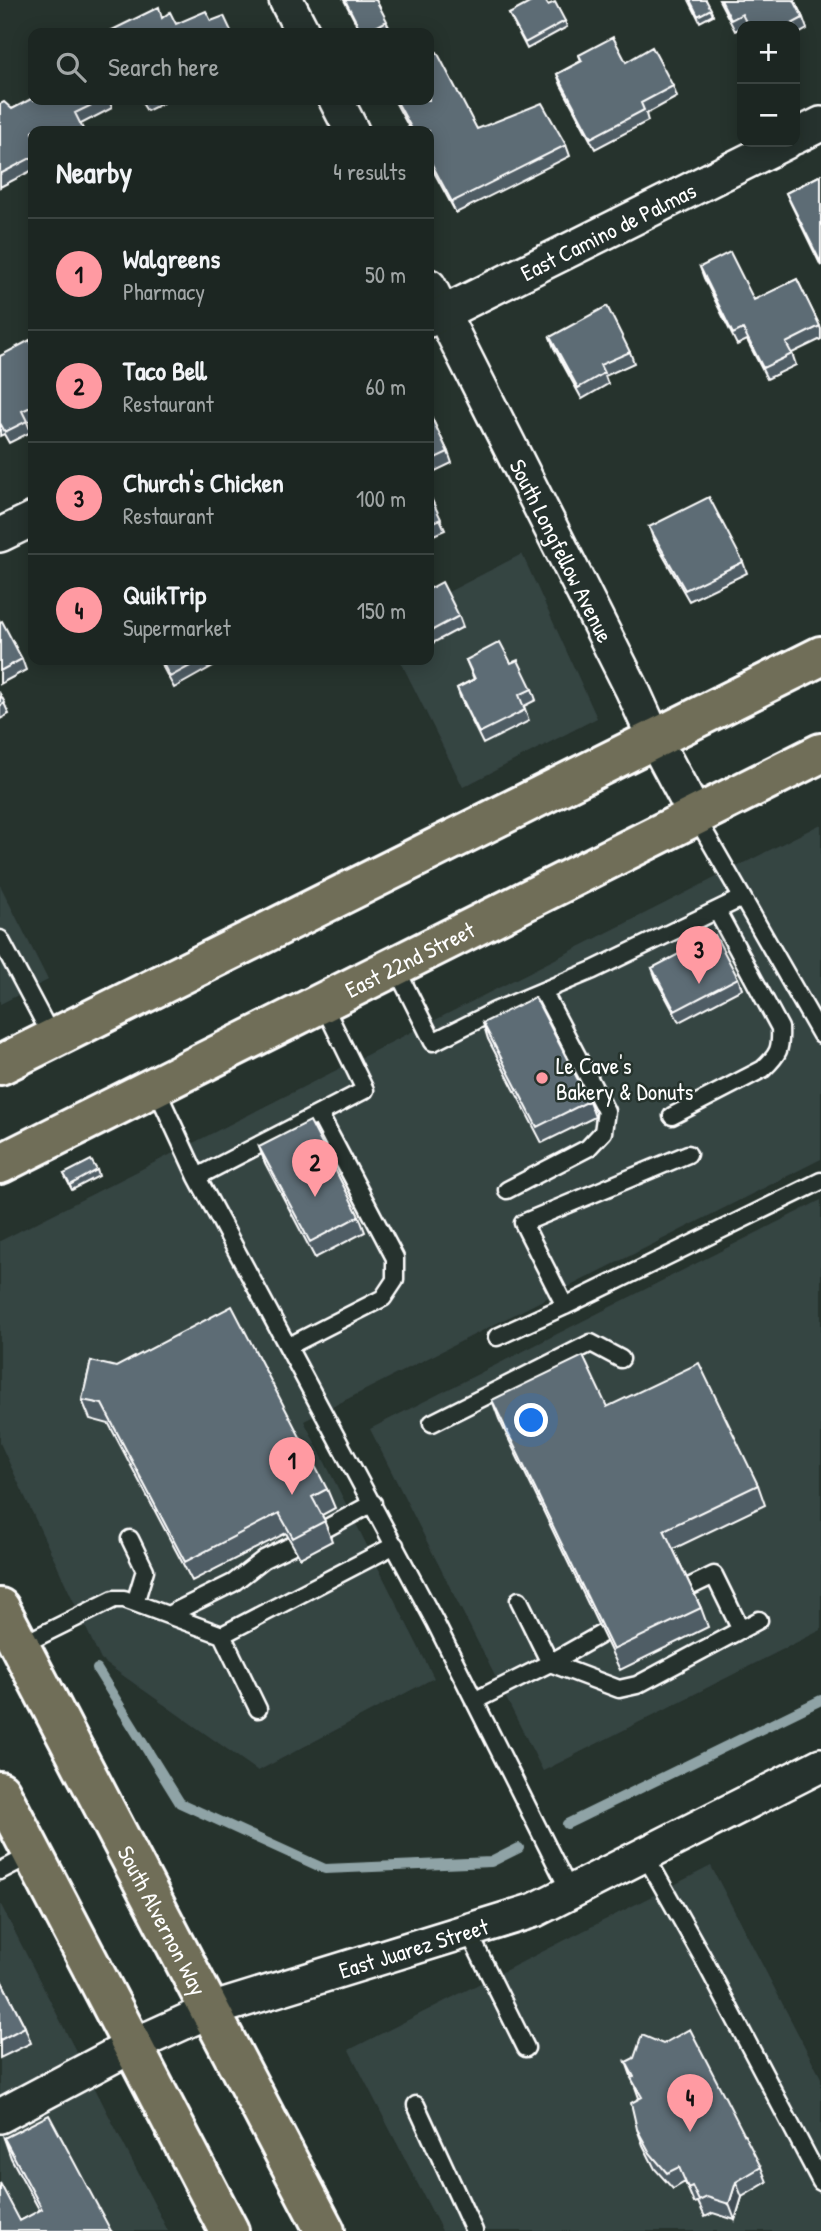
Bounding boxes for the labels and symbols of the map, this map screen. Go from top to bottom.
street label: East Camino de Palmas [515,174,701,287]
street label: South Longfellow Avenue [503,453,621,647]
street label: East 22nd Street [340,913,481,1004]
pin: 3 [676,926,722,984]
place label: Le Cave's Bakery & Donuts [556,1050,693,1107]
marker: Le Cave's Bakery & Donuts [534,1070,550,1086]
pin: 2 [292,1139,338,1197]
your location [514,1403,548,1437]
pin: 1 [269,1437,315,1495]
street label: South Alvernon Way [111,1840,215,2001]
street label: East Juarez Street [335,1910,493,1985]
pin: 4 [667,2074,713,2132]

